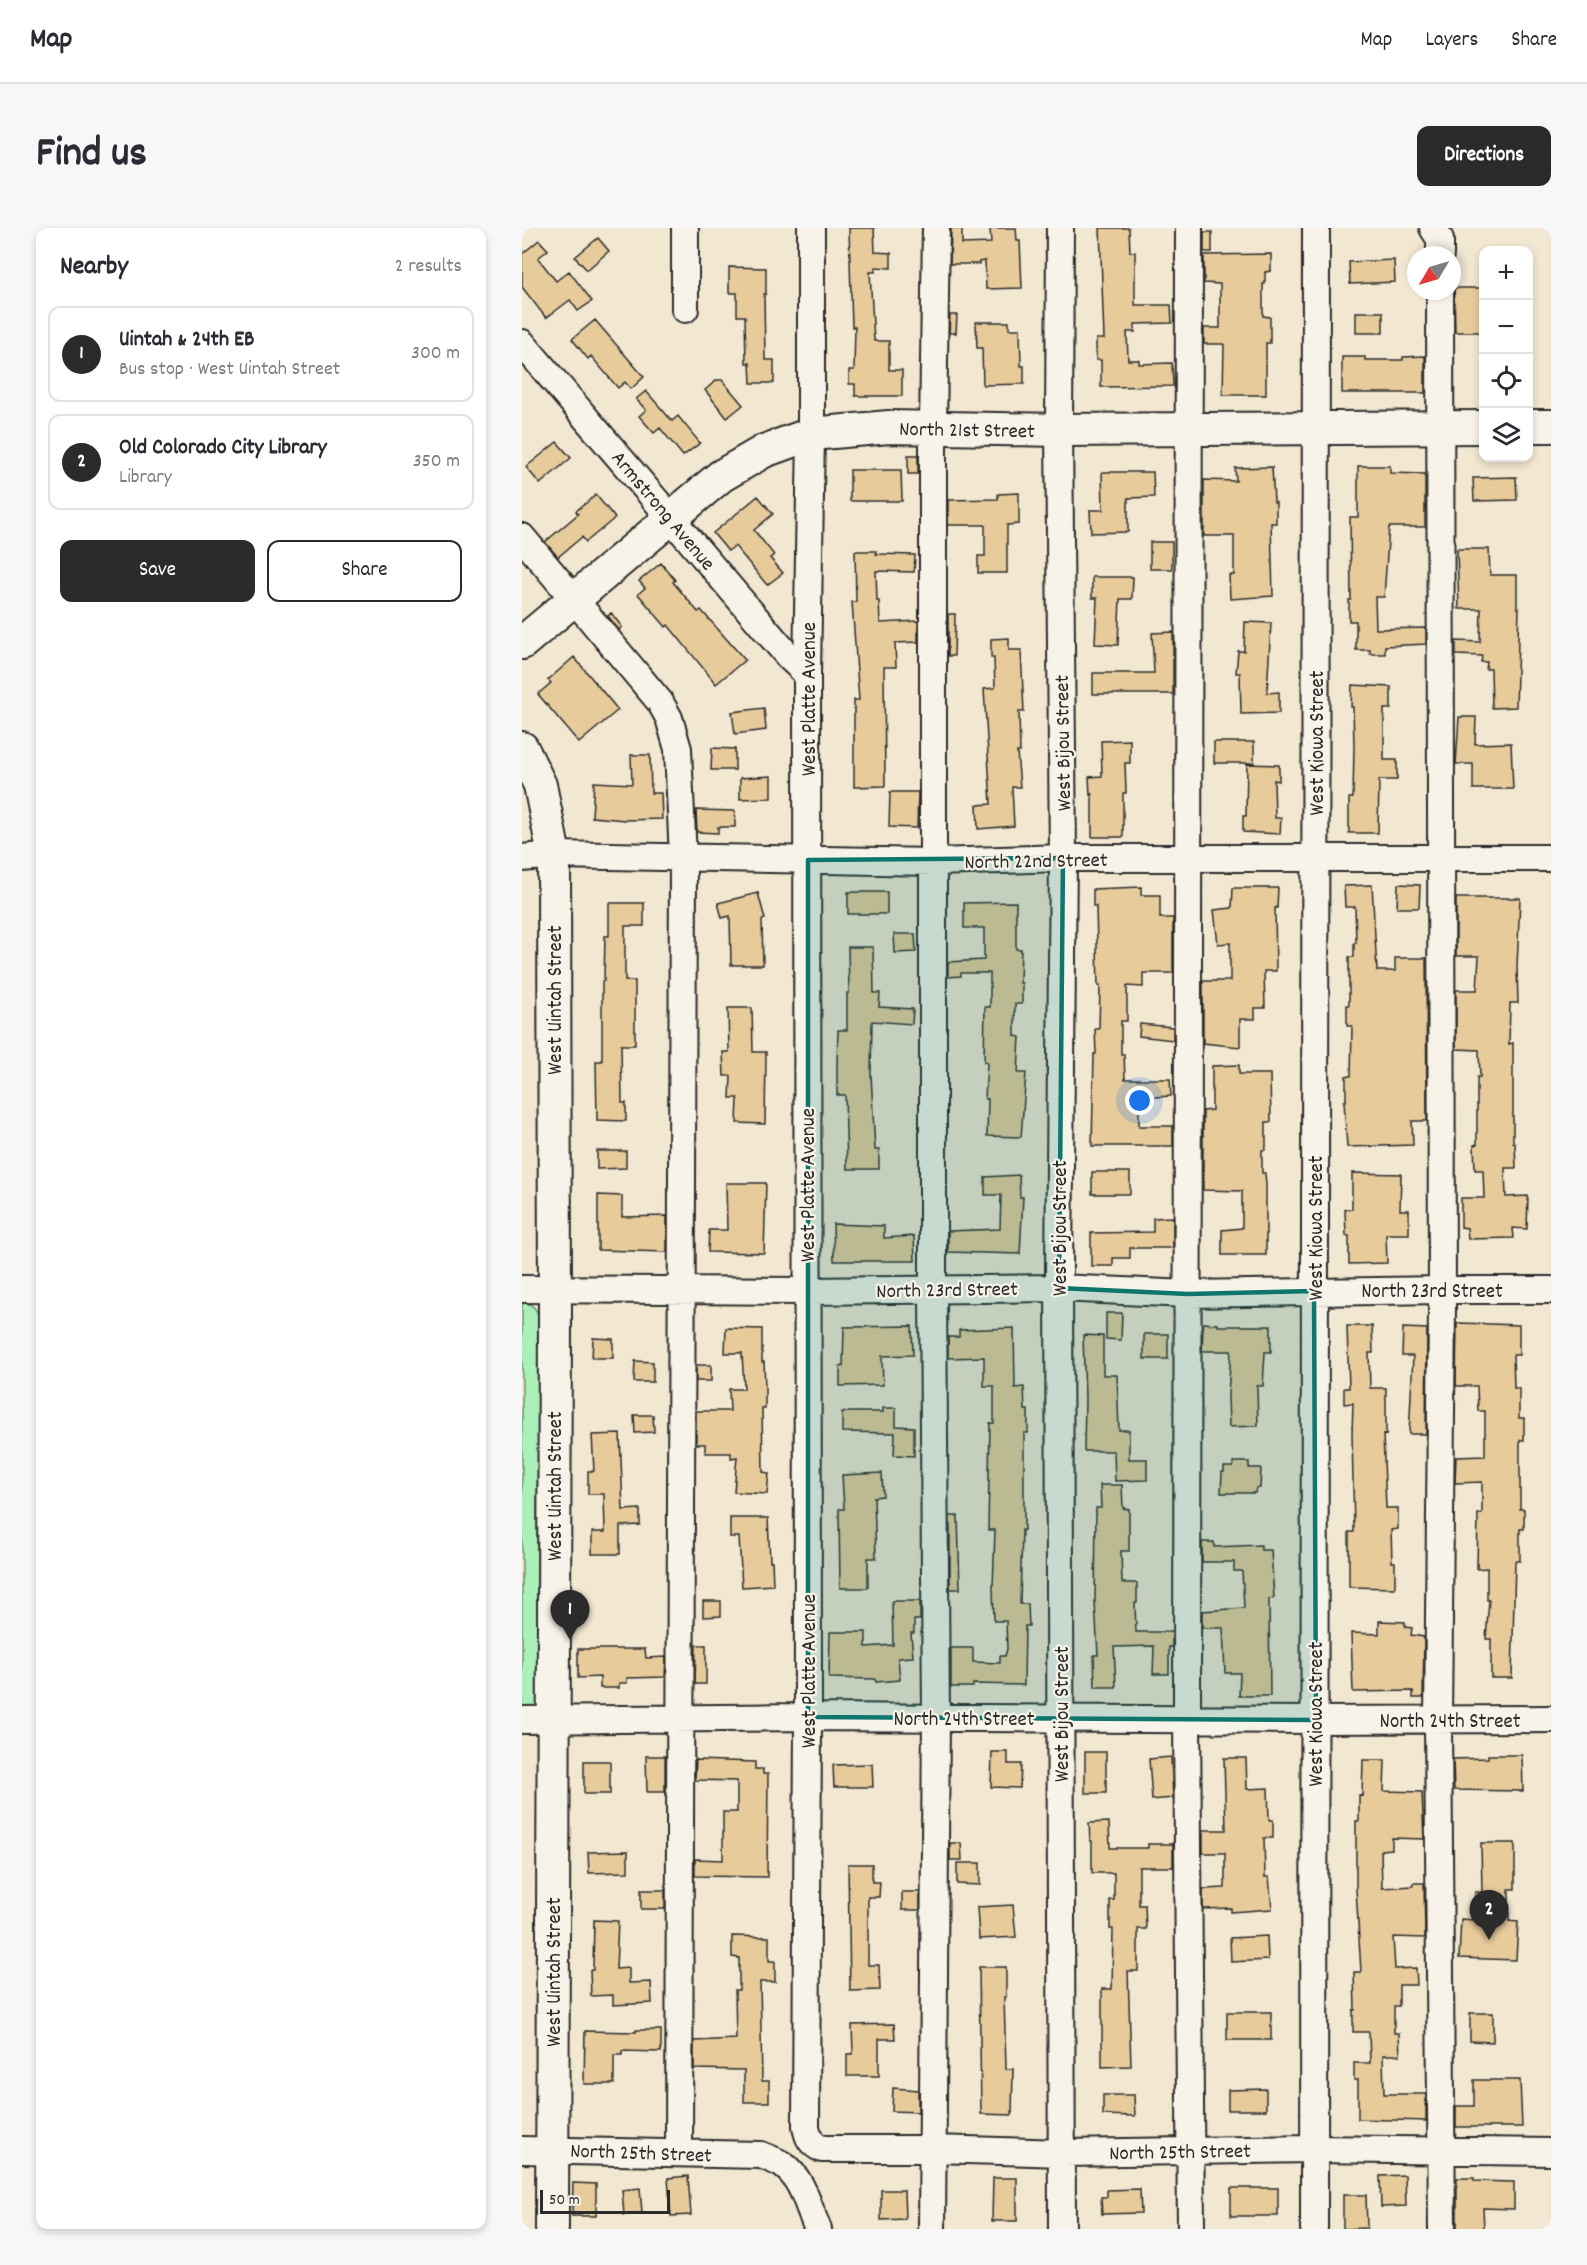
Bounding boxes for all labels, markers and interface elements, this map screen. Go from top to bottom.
text: Map [30,21,72,61]
text: Map [1361,26,1392,56]
text: Layers [1425,26,1478,56]
text: Share [1511,26,1557,56]
text: Find us [36,126,147,186]
button: Directions [1417,126,1551,186]
north arrow [1407,246,1461,300]
map controls [1479,246,1533,462]
button: + [1479,246,1533,300]
text: Nearby [60,249,128,286]
text: 2 results [395,253,462,281]
button: − [1479,300,1533,354]
text: Uintah & 24th EB [119,325,254,356]
text: 1 [79,340,84,368]
text: 300 m [411,340,460,368]
button: locate [1479,354,1533,408]
text: Bus stop · West Uintah Street [119,356,340,384]
button: layers [1479,408,1533,462]
street label: North 21st Street [899,416,1035,448]
text: Old Colorado City Library [119,433,327,464]
street label: Armstrong Avenue [602,445,721,578]
text: 2 [77,448,86,476]
text: 350 m [413,448,460,476]
text: Library [119,464,172,492]
button: Save [60,540,255,602]
button: Share [267,540,462,602]
street label: West Platte Avenue [796,622,826,776]
street label: West Kiowa Street [1304,670,1334,815]
street label: West Bijou Street [1049,674,1081,811]
street label: North 22nd Street [964,847,1108,879]
street label: West Uintah Street [542,925,572,1075]
your location [1125,1086,1154,1115]
street label: West Platte Avenue [795,1108,825,1262]
street label: West Kiowa Street [1303,1155,1333,1300]
street label: West Bijou Street [1047,1160,1077,1296]
street label: North 23rd Street [876,1276,1018,1308]
street label: North 23rd Street [1361,1278,1503,1308]
street label: West Uintah Street [542,1411,572,1561]
pin: 1 [550,1590,590,1640]
street label: West Platte Avenue [796,1594,826,1748]
street label: West Kiowa Street [1303,1641,1333,1786]
street label: West Bijou Street [1049,1646,1079,1782]
street label: North 24th Street [894,1706,1035,1736]
street label: North 24th Street [1380,1708,1521,1738]
pin: 2 [1470,1890,1508,1940]
street label: West Uintah Street [541,1897,571,2047]
street label: North 25th Street [570,2138,713,2172]
street label: North 25th Street [1109,2138,1251,2170]
scale bar [540,2187,670,2214]
text: 50 m [549,2189,580,2212]

